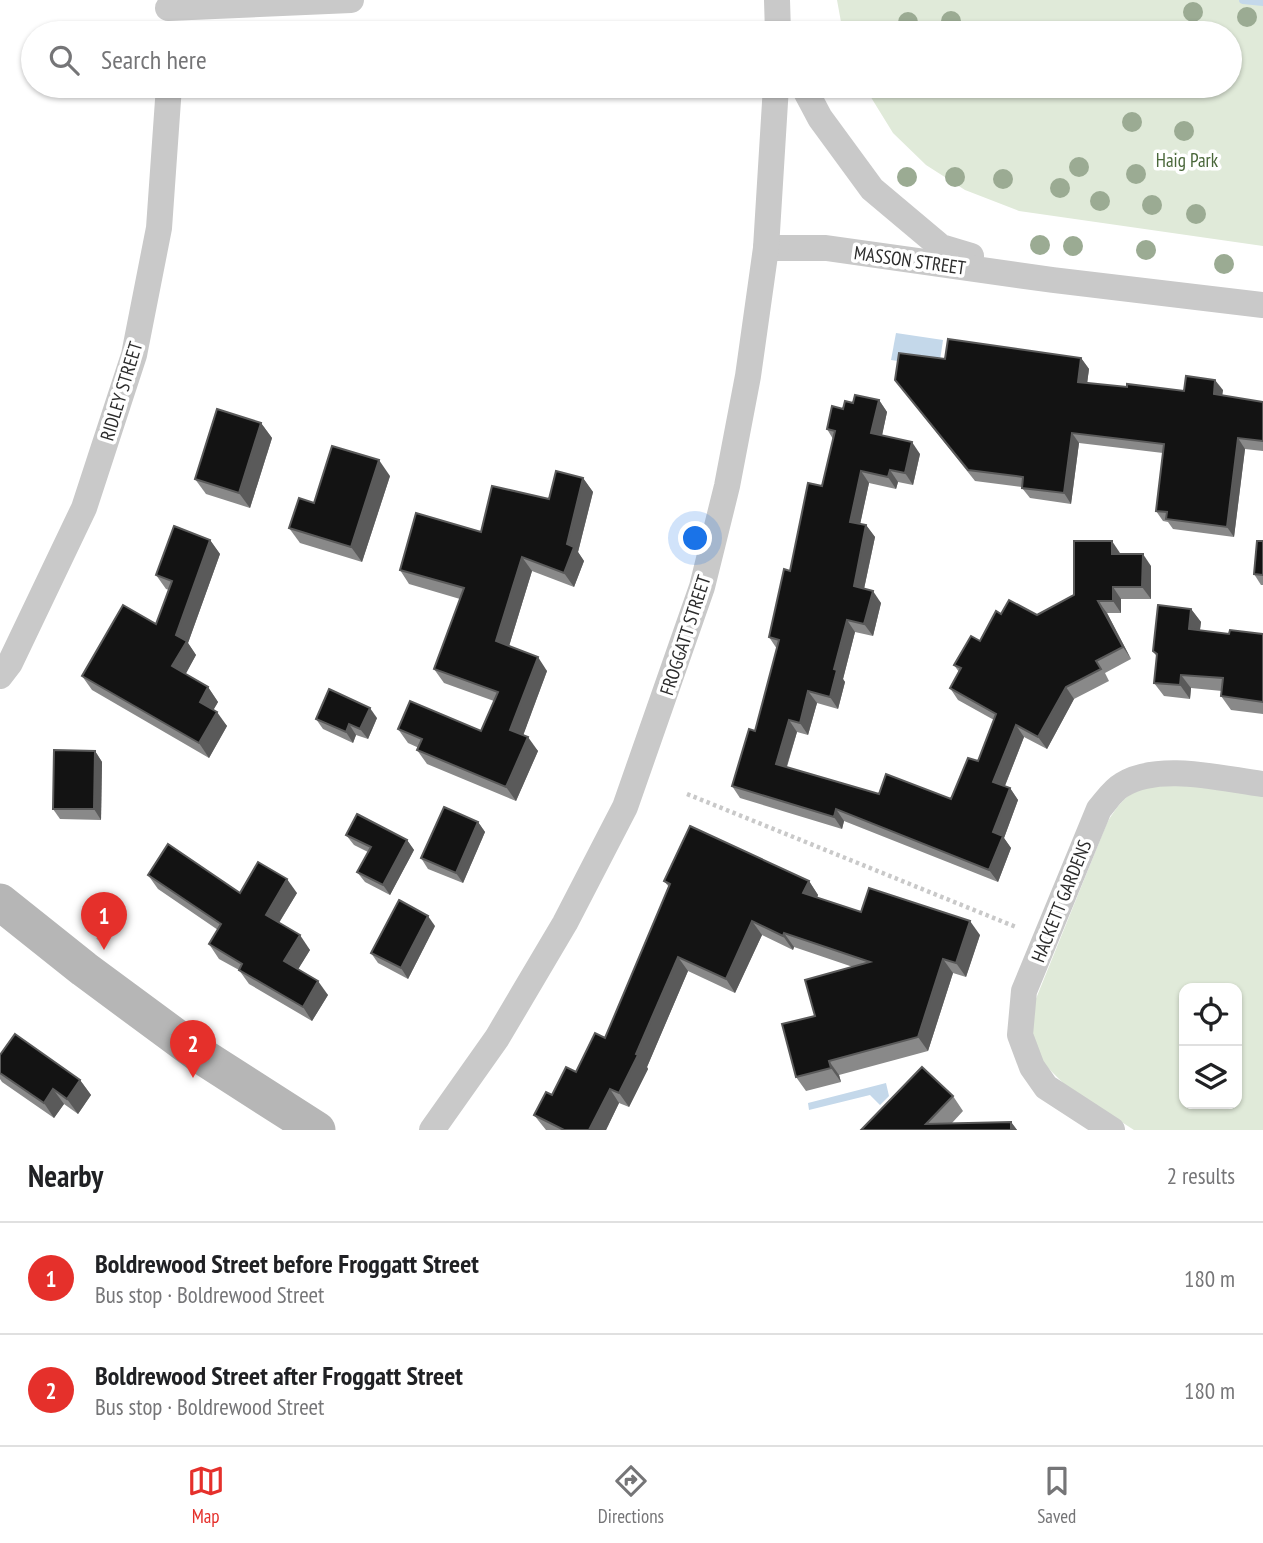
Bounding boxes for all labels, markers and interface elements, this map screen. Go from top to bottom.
search box [21,21,1242,98]
icon: search [45,41,83,79]
text: Search here [101,43,207,76]
park label: Haig Park [1156,148,1219,172]
street label: MASSON STREET [853,240,968,280]
street label: RIDLEY STREET [95,338,148,443]
your location [678,521,712,555]
street label: FROGGATT STREET [654,571,716,698]
street label: HACKETT GARDENS [1026,836,1096,966]
pin: 1 [81,892,127,950]
map controls [1179,983,1242,1109]
button: locate [1179,983,1242,1046]
pin: 2 [170,1020,216,1078]
button: layers [1179,1046,1242,1109]
text: Nearby [28,1156,103,1195]
text: 2 results [1167,1161,1235,1190]
text: Boldrewood Street before Froggatt Street [95,1247,479,1280]
text: 1 [46,1264,57,1293]
text: 180 m [1184,1264,1235,1293]
text: Bus stop · Boldrewood Street [95,1280,324,1309]
text: Boldrewood Street after Froggatt Street [95,1359,463,1392]
text: 2 [46,1376,57,1405]
text: 180 m [1184,1376,1235,1405]
text: Bus stop · Boldrewood Street [95,1392,324,1421]
tab: Map [187,1462,225,1528]
tab: Directions [598,1462,664,1528]
tab: Saved [1037,1462,1076,1528]

